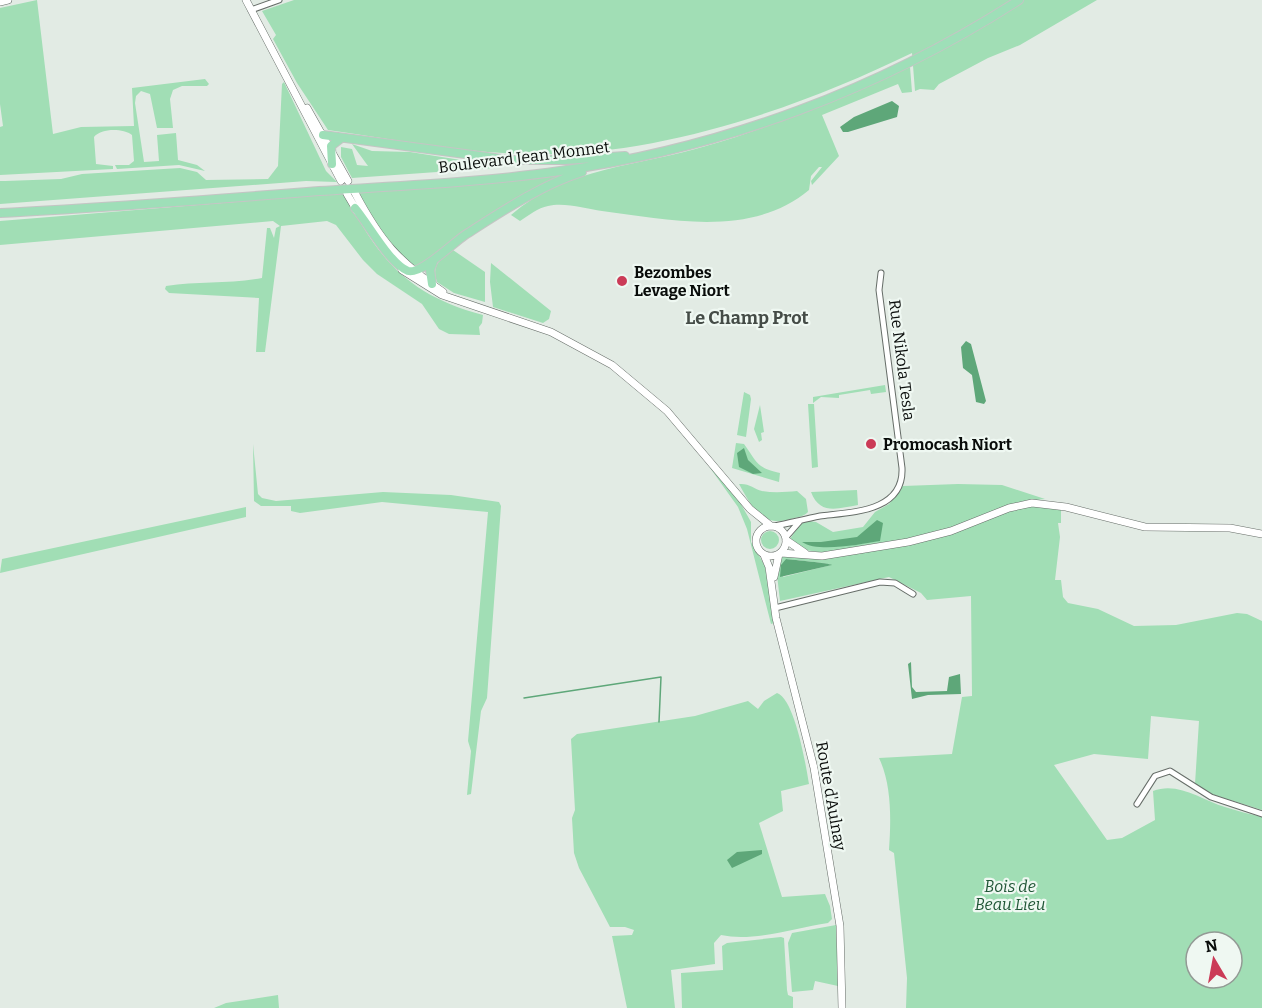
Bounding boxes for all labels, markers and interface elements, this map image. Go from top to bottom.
street label: Boulevard Jean Monnet [437,137,611,177]
place label: Bezombes Levage Niort [634,263,731,300]
marker: Bezombes Levage Niort [615,274,629,288]
street label: Rue Nikola Tesla [885,298,919,422]
district label: Le Champ Prot [685,307,809,329]
place label: Promocash Niort [883,435,1013,454]
marker: Promocash Niort [864,437,878,451]
street label: Route d'Aulnay [812,740,850,853]
park label: Bois de Beau Lieu [975,877,1045,914]
north arrow [1184,930,1244,990]
text: N [1204,935,1219,956]

